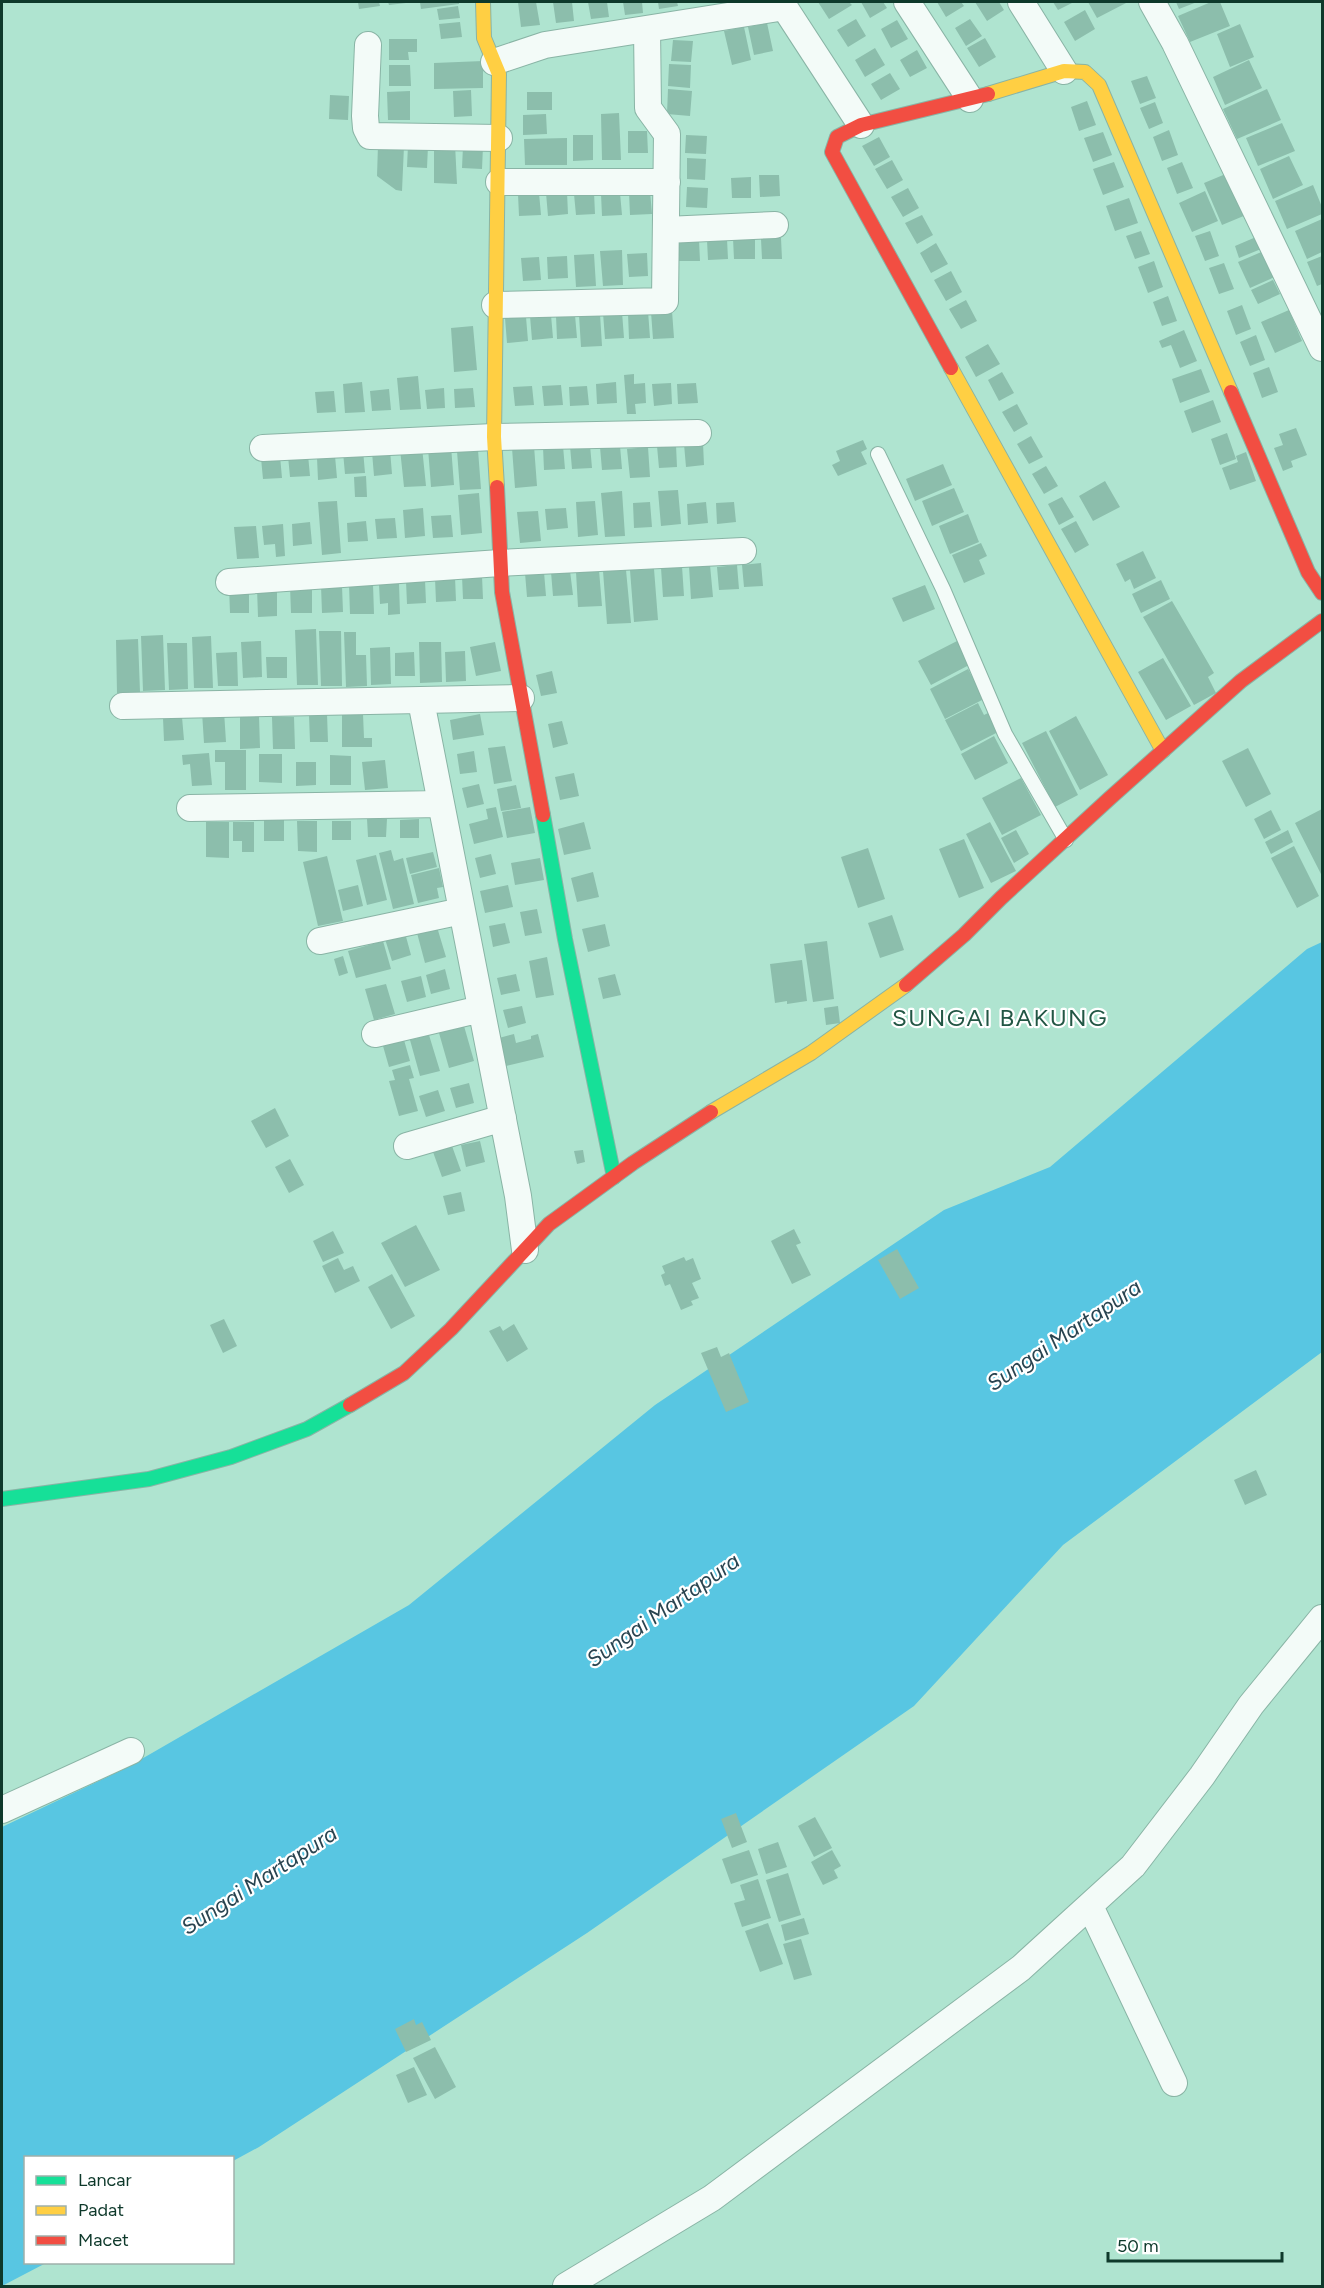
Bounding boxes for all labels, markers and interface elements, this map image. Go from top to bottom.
district label: SUNGAI BAKUNG [892,1003,1108,1032]
water label: Sungai Martapura [982,1273,1146,1397]
water label: Sungai Martapura [581,1547,745,1673]
water label: Sungai Martapura [176,1819,342,1940]
legend [24,2156,234,2264]
text: Lancar [78,2169,132,2191]
text: Padat [78,2199,124,2221]
scale bar [1108,2225,1282,2263]
text: Macet [78,2229,129,2251]
text: 50 m [1117,2235,1159,2257]

